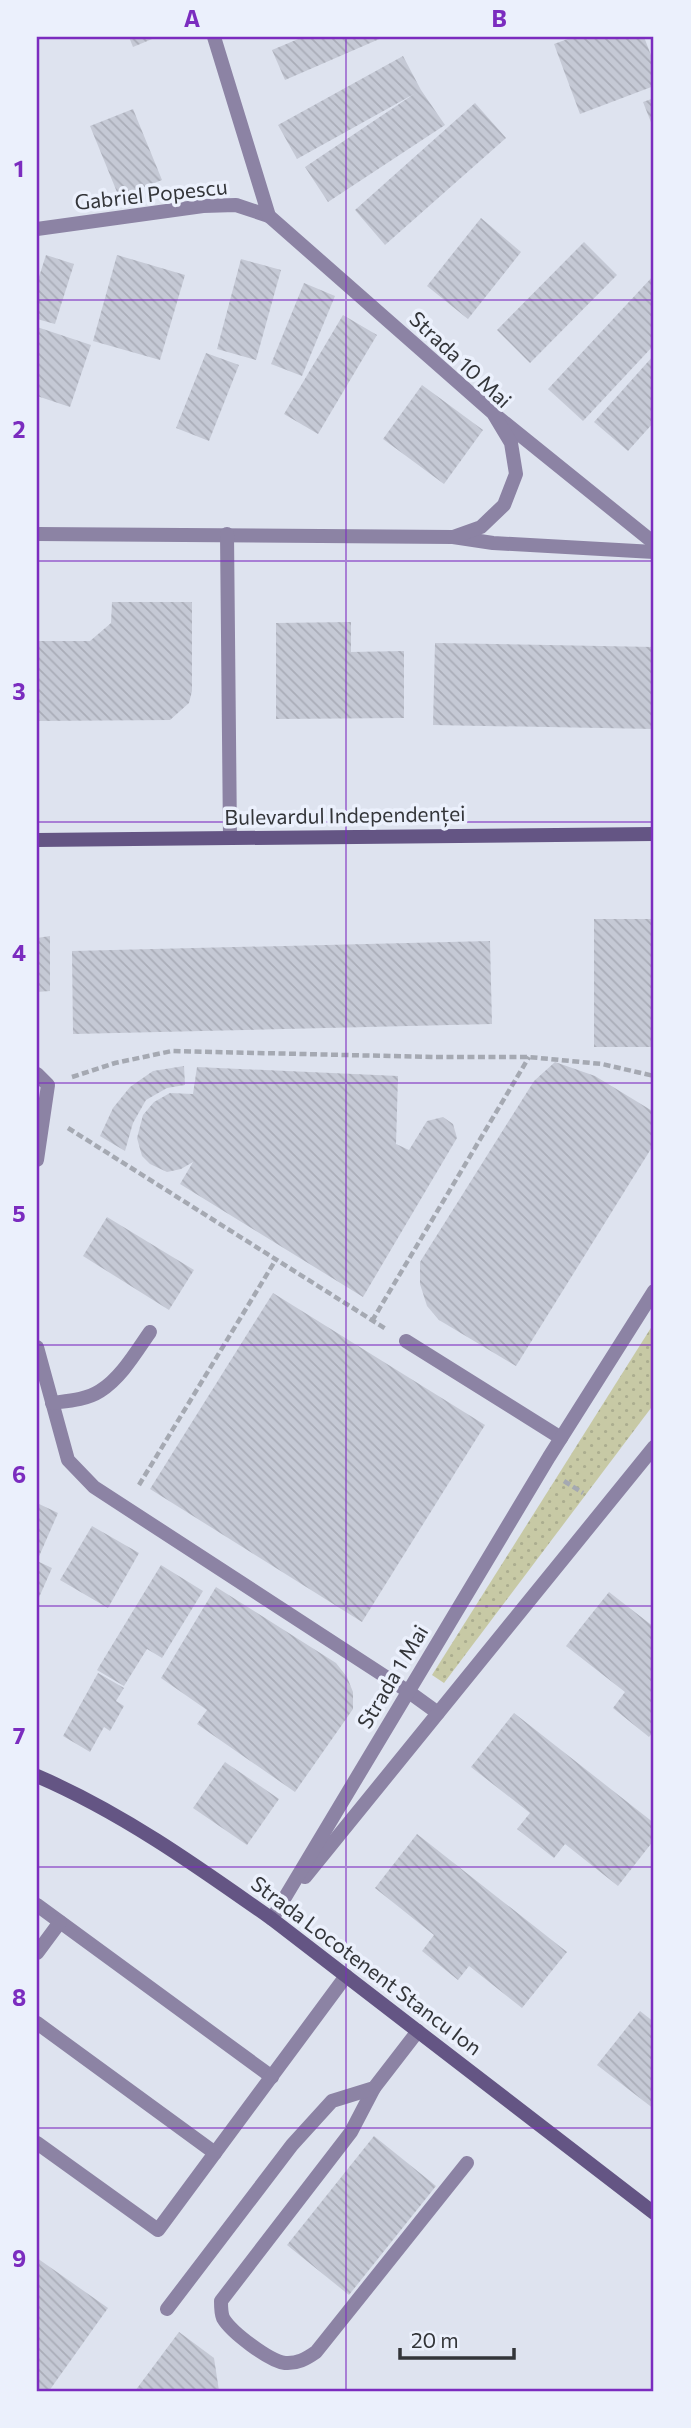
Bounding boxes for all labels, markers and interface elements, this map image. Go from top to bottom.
text: A [184,4,201,32]
text: B [491,4,507,32]
text: 1 [14,154,24,182]
street label: Gabriel Popescu [73,173,229,214]
street label: Strada 10 Mai [405,305,517,412]
text: 2 [12,415,26,443]
text: 3 [12,677,26,705]
street label: Bulevardul Independenței [224,800,466,831]
text: 4 [12,938,26,966]
text: 5 [12,1199,26,1227]
text: 6 [12,1460,26,1488]
street label: Strada 1 Mai [351,1620,432,1733]
text: 7 [13,1721,25,1749]
street label: Strada Locotenent Stancu Ion [247,1870,487,2060]
text: 8 [12,1983,26,2011]
text: 9 [12,2244,26,2272]
scale bar [400,2316,514,2360]
text: 20 m [411,2327,459,2352]

